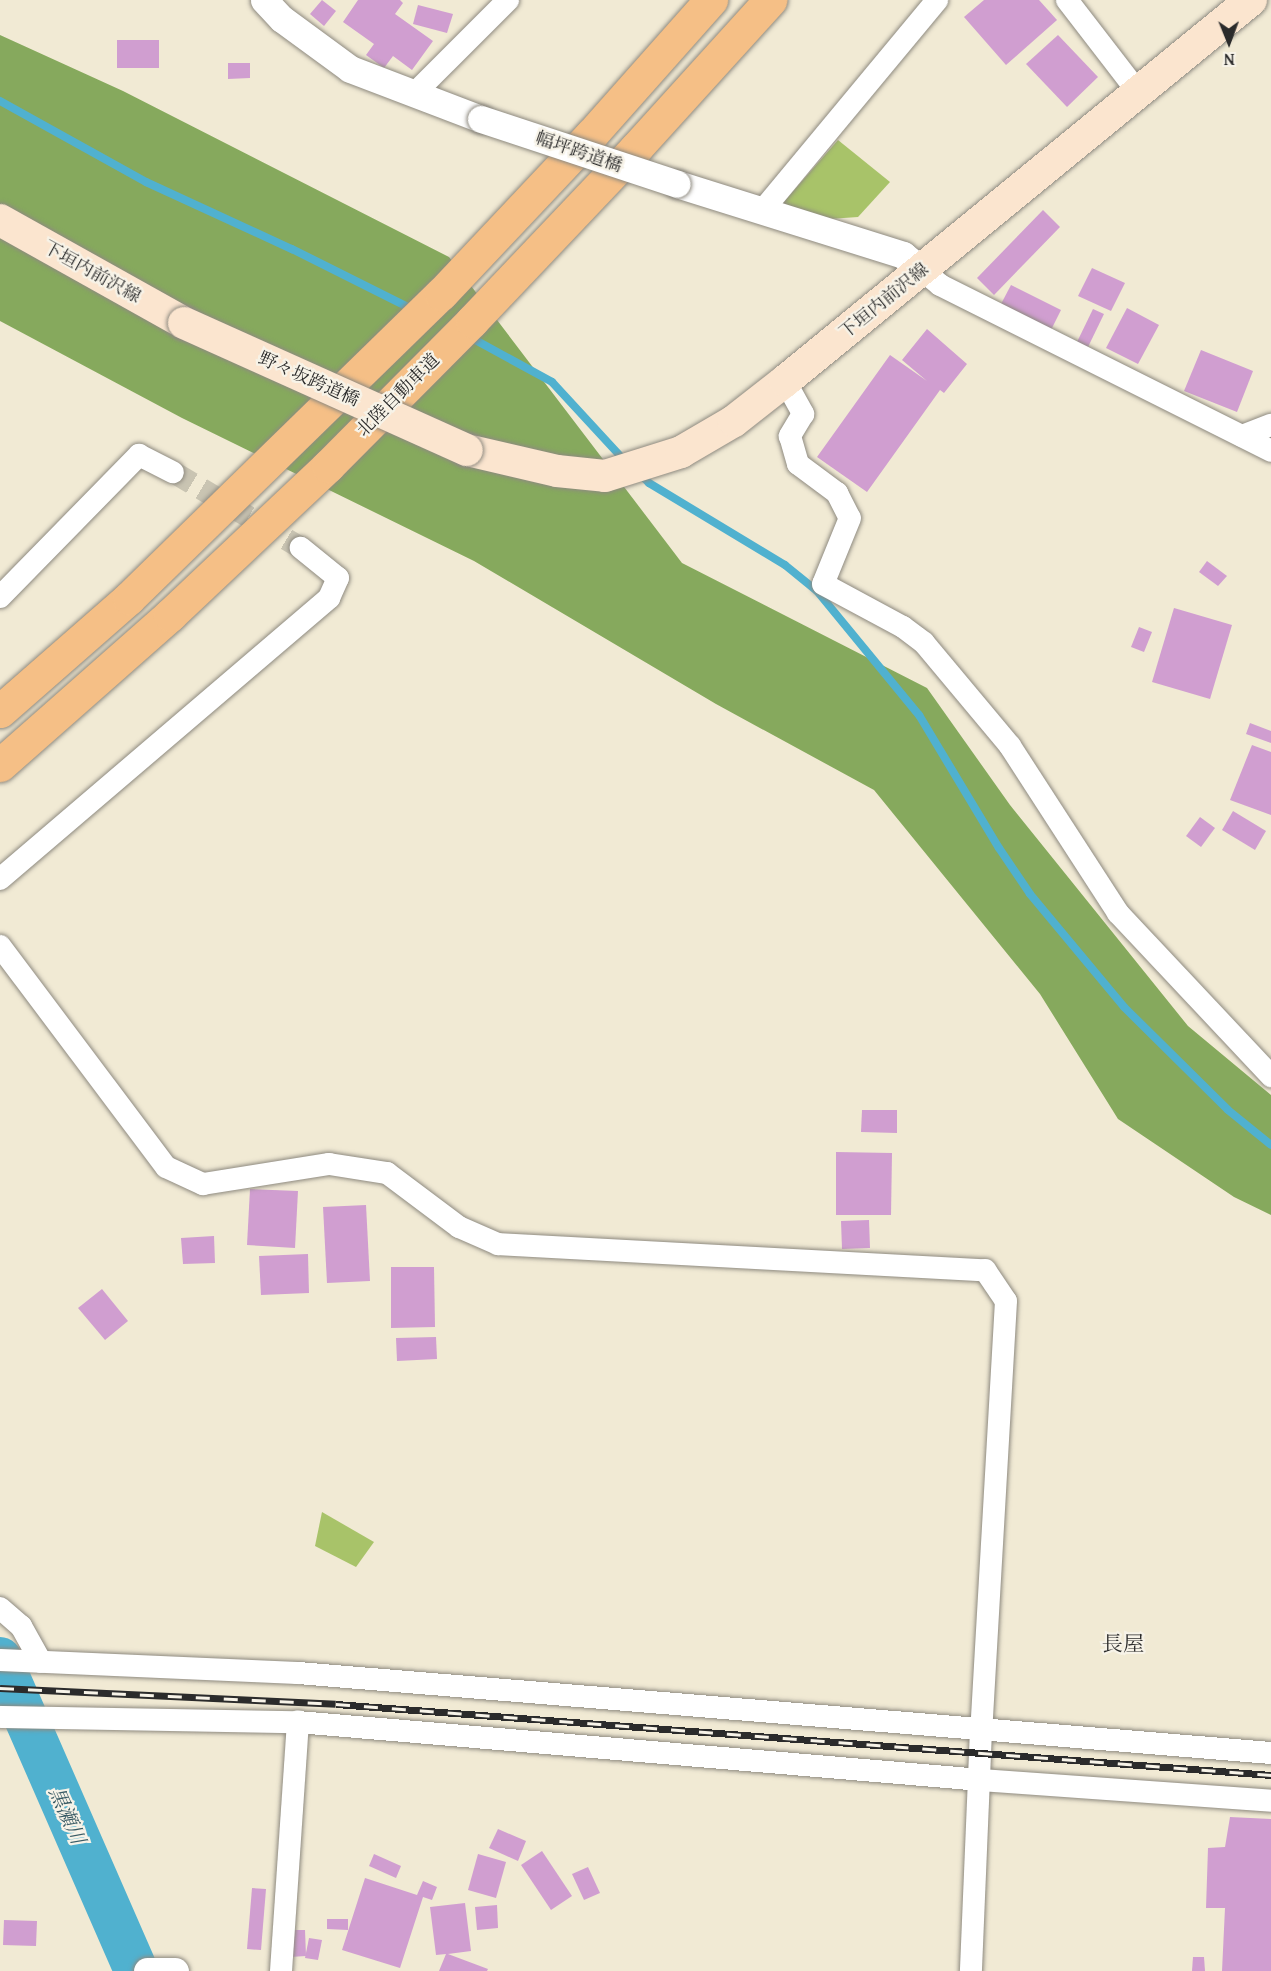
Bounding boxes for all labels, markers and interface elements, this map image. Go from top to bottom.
north arrow [1199,12,1259,72]
text: N [1224,48,1235,72]
street label: 幅坪跨道橋 [533,127,625,177]
street label: 下垣内前沢線 [40,236,144,308]
street label: 下垣内前沢線 [835,259,933,343]
street label: 野々坂跨道橋 [255,347,363,411]
street label: 北陸自動車道 [352,349,444,441]
district label: 長屋 [1102,1631,1144,1657]
water label: 黒瀬川 [45,1783,91,1847]

